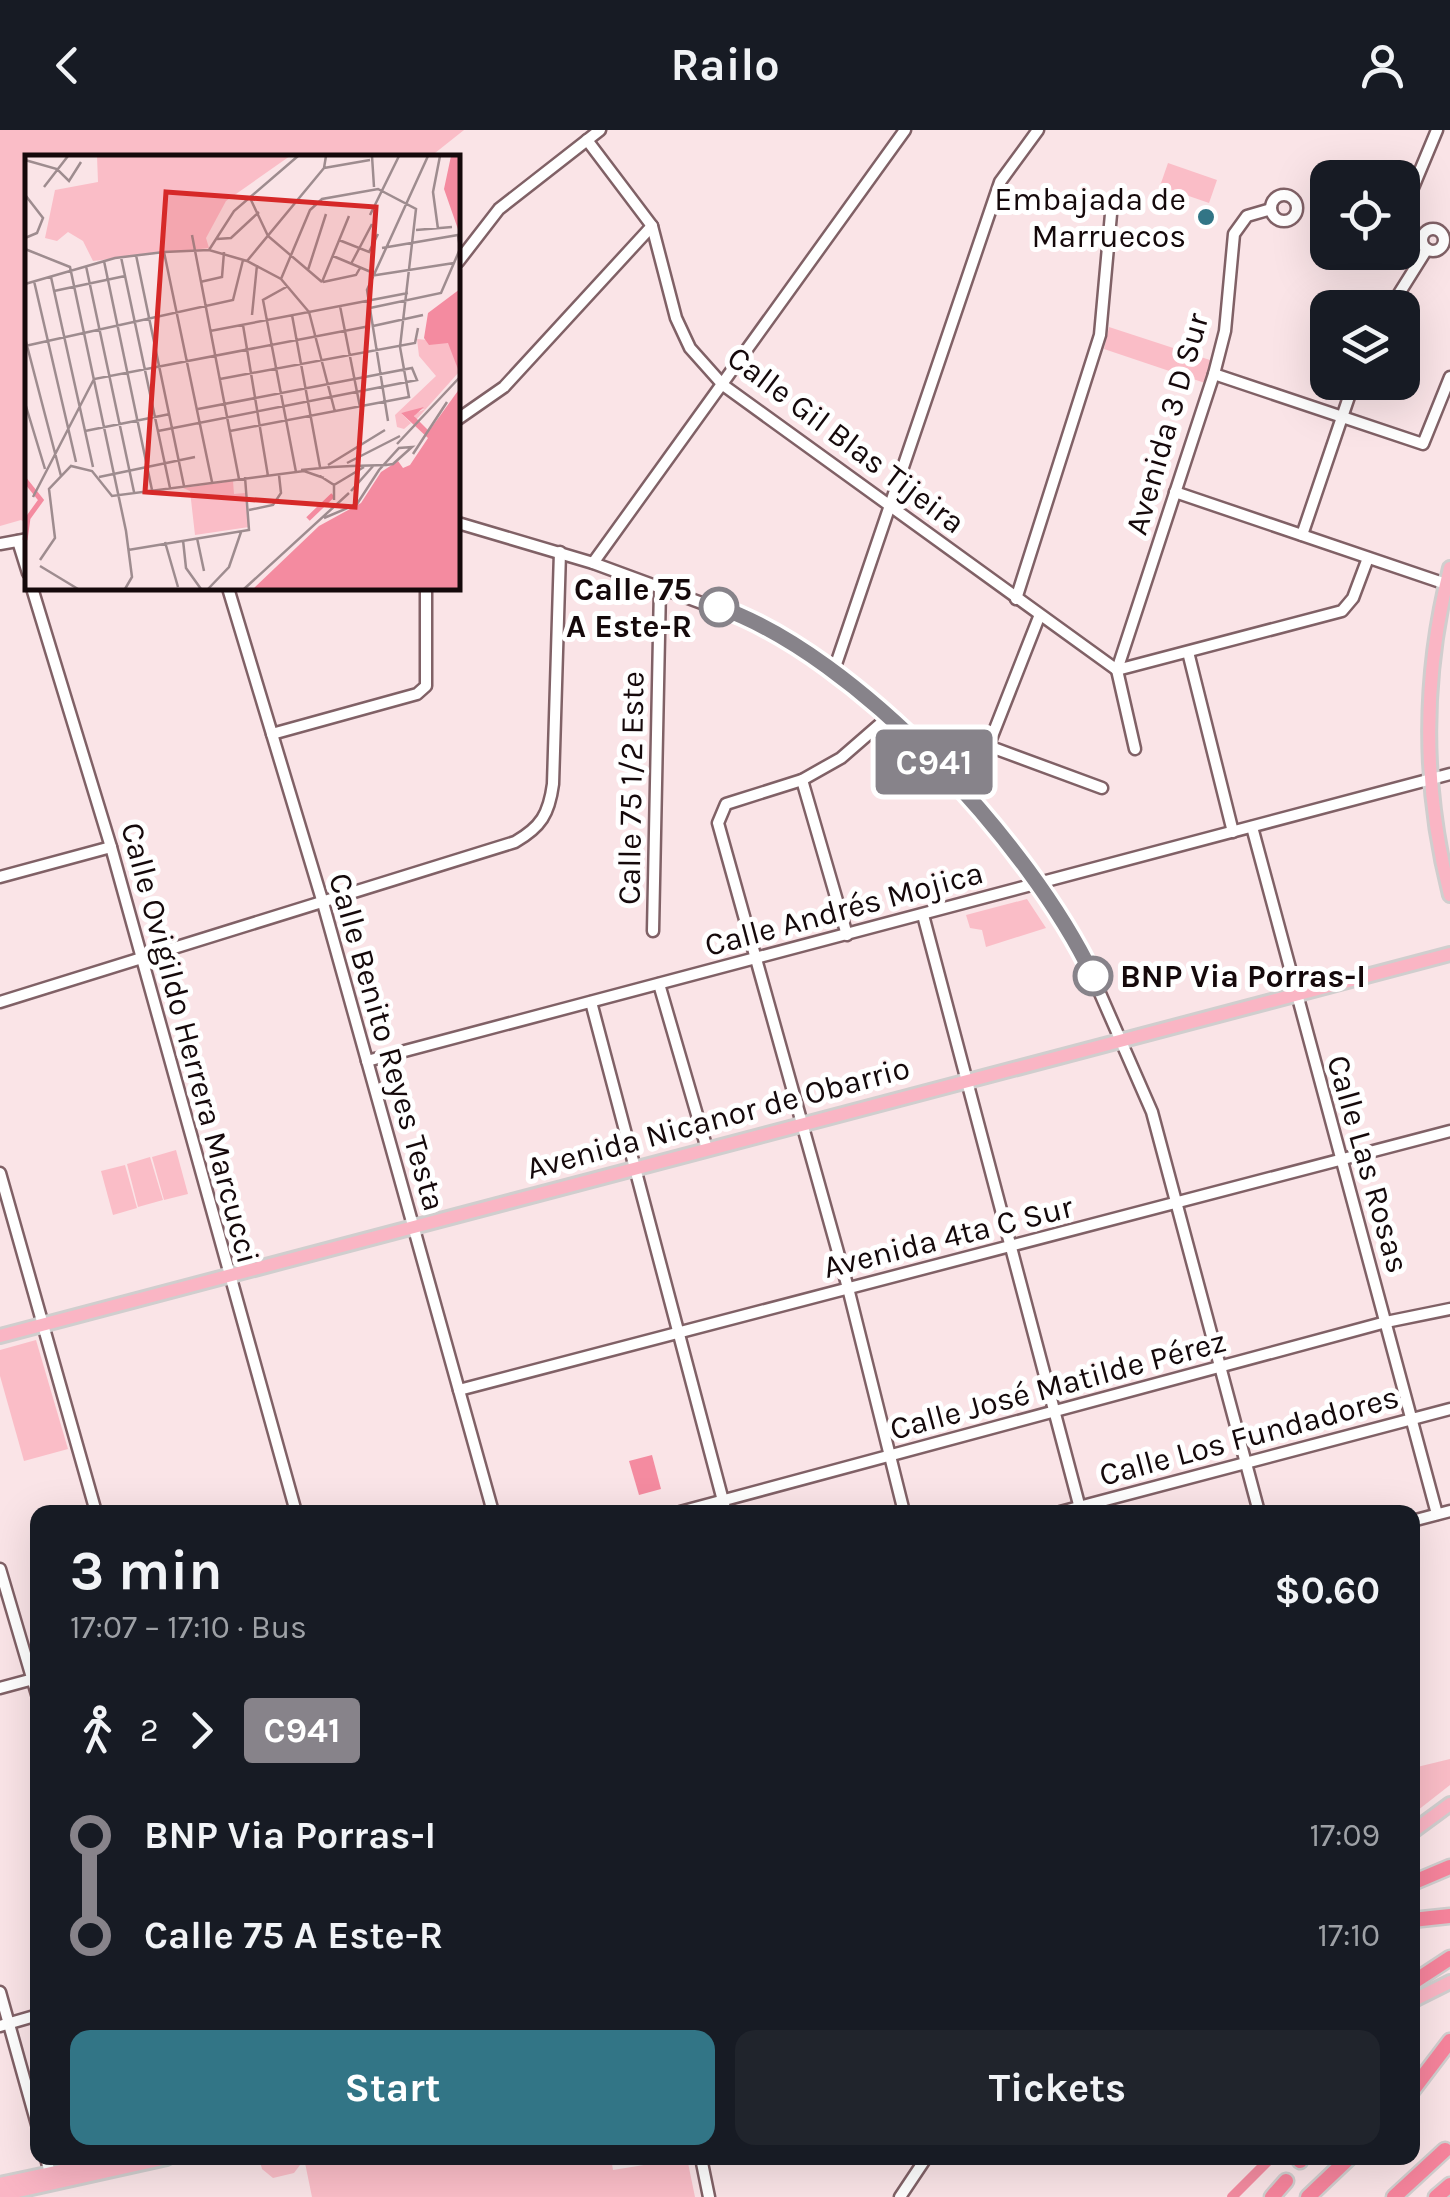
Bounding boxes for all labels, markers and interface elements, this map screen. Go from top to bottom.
icon: back [40,38,95,93]
icon: person [1355,38,1410,93]
text: Railo [670,39,780,91]
inset map [25,155,460,590]
map controls [1310,160,1420,400]
button: locate [1310,160,1420,270]
place label: Embajada de Marruecos [994,181,1186,255]
marker: Embajada de Marruecos [1195,206,1217,228]
button: layers [1310,290,1420,400]
street label: Avenida 3 D Sur [1118,309,1216,539]
street label: Calle Gil Blas Tijeira [720,339,972,541]
place label: Calle 75 A Este-R [566,571,692,645]
marker: Calle 75 A Este-R [700,588,738,626]
street label: Calle 75 1/2 Este [610,671,652,905]
line badge: C941 [864,730,1004,794]
text: C941 [896,742,972,783]
street label: Calle Ovigildo Herrera Marcucci [113,818,267,1268]
street label: Calle Andrés Mojica [701,854,987,964]
street label: Calle Benito Reyes Testa [321,869,453,1215]
marker: BNP Via Porras-I [1074,957,1112,995]
place label: BNP Via Porras-I [1120,958,1366,995]
street label: Avenida Nicanor de Obarrio [522,1049,914,1187]
street label: Calle Las Rosas [1319,1051,1417,1277]
street label: Avenida 4ta C Sur [819,1188,1077,1286]
street label: Calle José Matilde Pérez [886,1322,1230,1448]
street label: Calle Los Fundadores [1095,1378,1403,1494]
text: 3 min [70,1539,223,1603]
text: $0.60 [1275,1568,1380,1613]
text: 17:07 – 17:10 · Bus [70,1609,307,1646]
icon: walk [70,1703,125,1758]
icon: forward [174,1703,229,1758]
text: C941 [264,1710,340,1751]
text: 2 [140,1712,159,1749]
text: BNP Via Porras-I [144,1813,436,1858]
text: 17:09 [1309,1817,1380,1854]
text: Calle 75 A Este-R [144,1913,443,1958]
text: 17:10 [1317,1917,1380,1954]
button: Start [70,2030,715,2145]
button: Tickets [735,2030,1380,2145]

